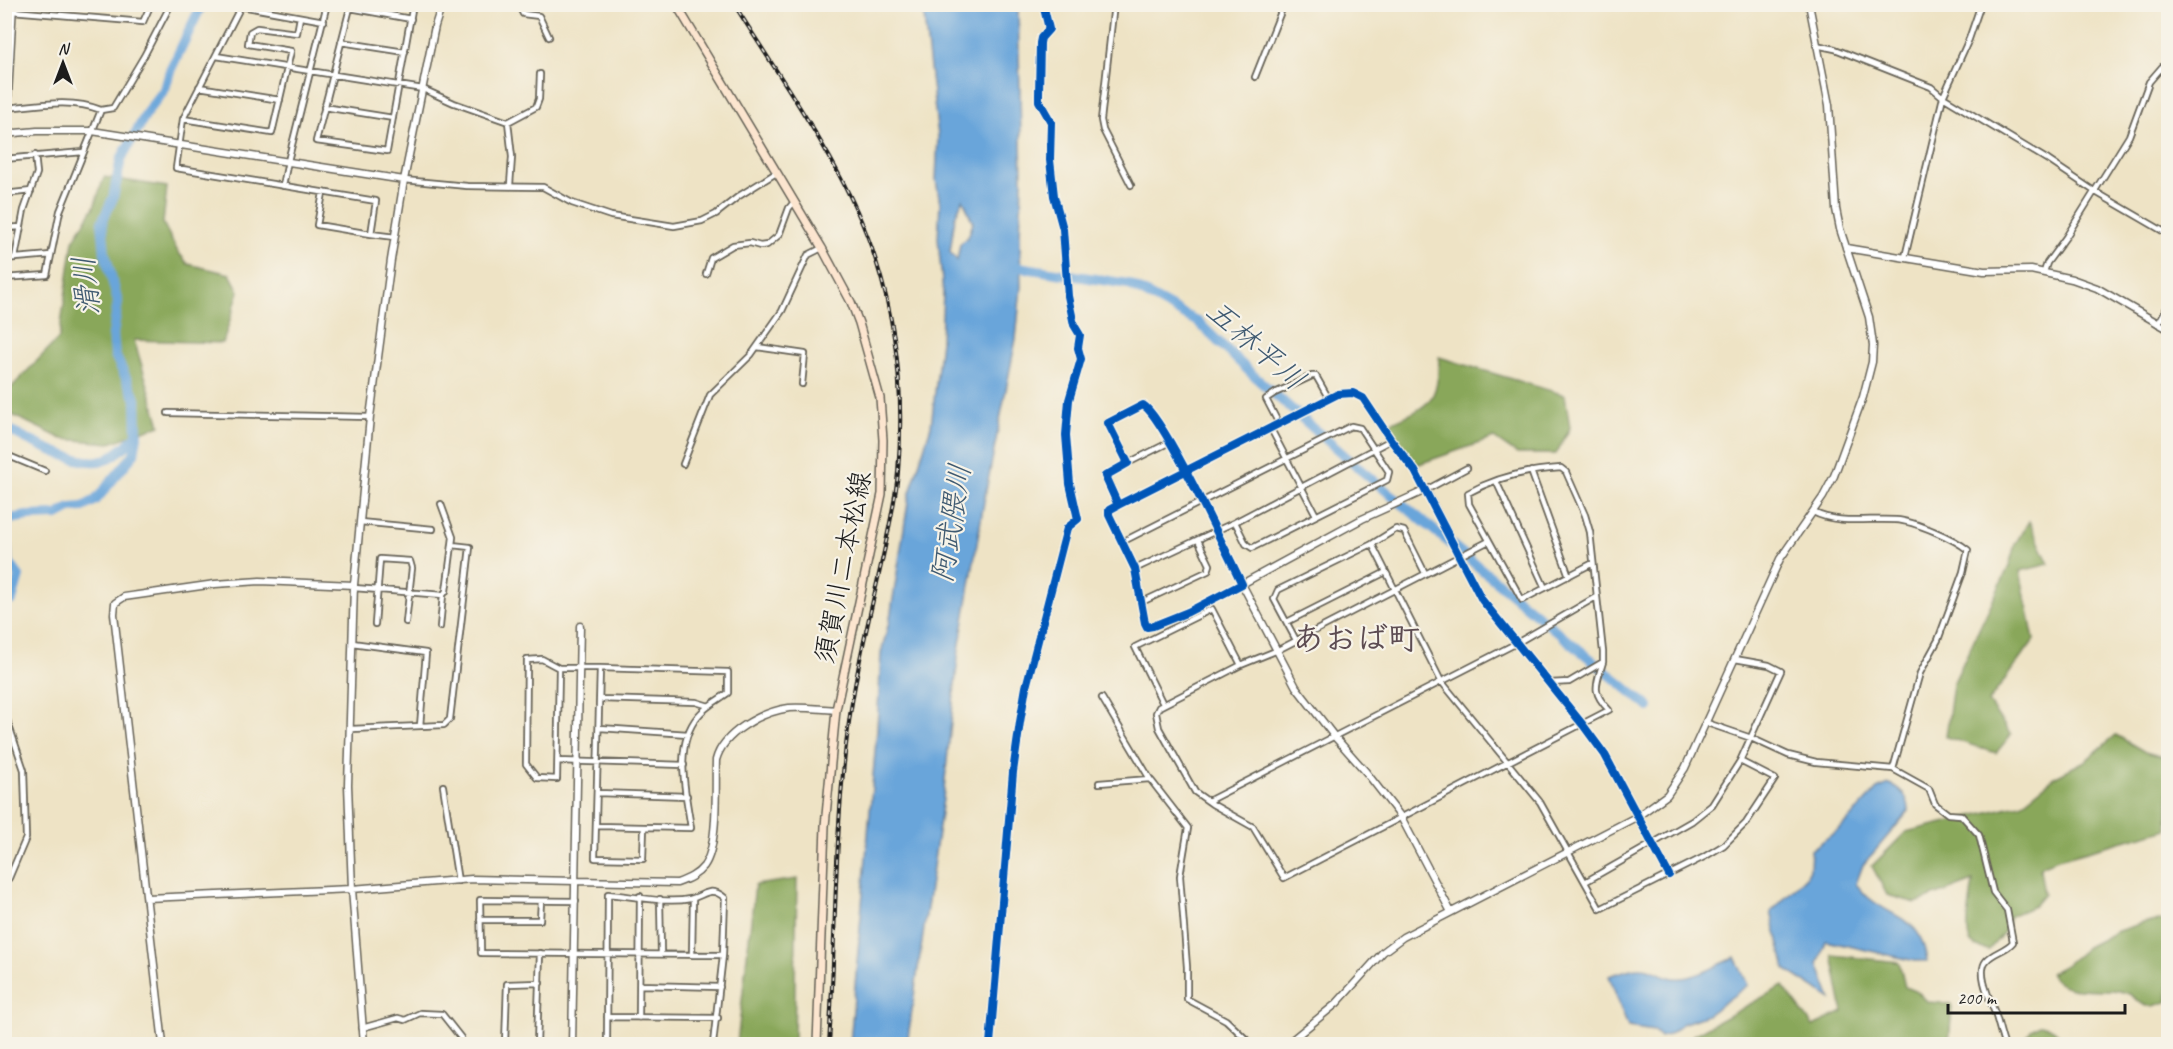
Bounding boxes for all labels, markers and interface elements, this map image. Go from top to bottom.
north arrow [33,33,93,93]
text: N [58,39,71,59]
water label: 滑川 [64,254,108,318]
water label: 五林平川 [1198,291,1314,399]
water label: 阿武隈川 [923,461,979,585]
street label: 須賀川二本松線 [807,468,878,667]
district label: あおば町 [1292,618,1420,659]
scale bar [1948,977,2125,1015]
text: 200 m [1957,987,1998,1009]

